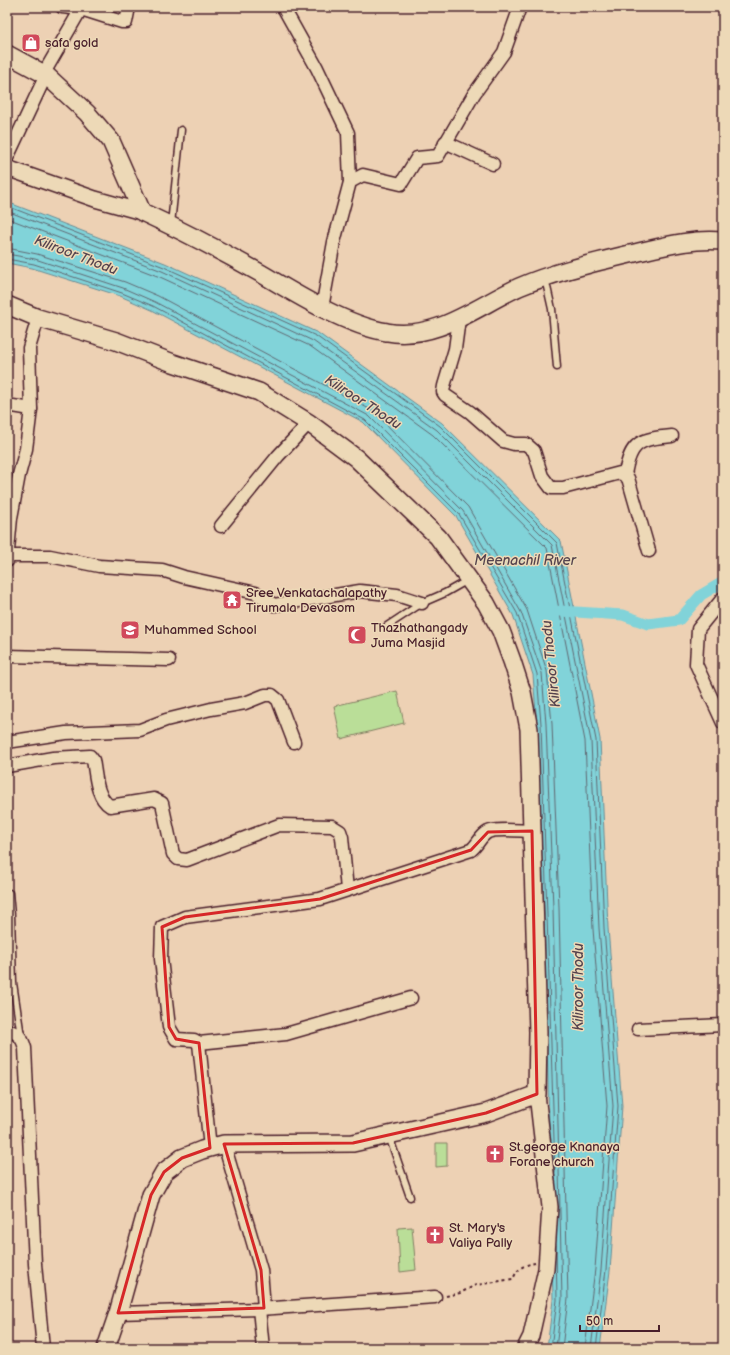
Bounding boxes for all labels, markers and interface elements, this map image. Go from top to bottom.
shop icon: safa gold [20,32,42,54]
place label: safa gold [45,35,98,51]
water label: Kiliroor Thodu [32,231,120,279]
water label: Kiliroor Thodu [322,371,404,433]
water label: Meenachil River [474,552,577,569]
place label: Sree Venkatachalapathy Tirumala Devasom [246,585,387,616]
temple icon: Sree Venkatachalapathy Tirumala Devasom [221,589,243,611]
school or university icon: Muhammed School [119,619,141,641]
water label: Kiliroor Thodu [538,619,564,708]
place label: Thazhathangady Juma Masjid [371,620,468,651]
place label: Muhammed School [144,622,257,638]
mosque icon: Thazhathangady Juma Masjid [346,624,368,646]
water label: Kiliroor Thodu [570,943,587,1031]
place label: St.george Knanaya Forane church [509,1139,620,1170]
church icon: St.george Knanaya Forane church [484,1143,506,1165]
place label: St. Mary's Valiya Pally [449,1220,513,1251]
church icon: St. Mary's Valiya Pally [424,1224,446,1246]
scale bar [580,1307,659,1333]
text: 50 m [586,1314,613,1329]

